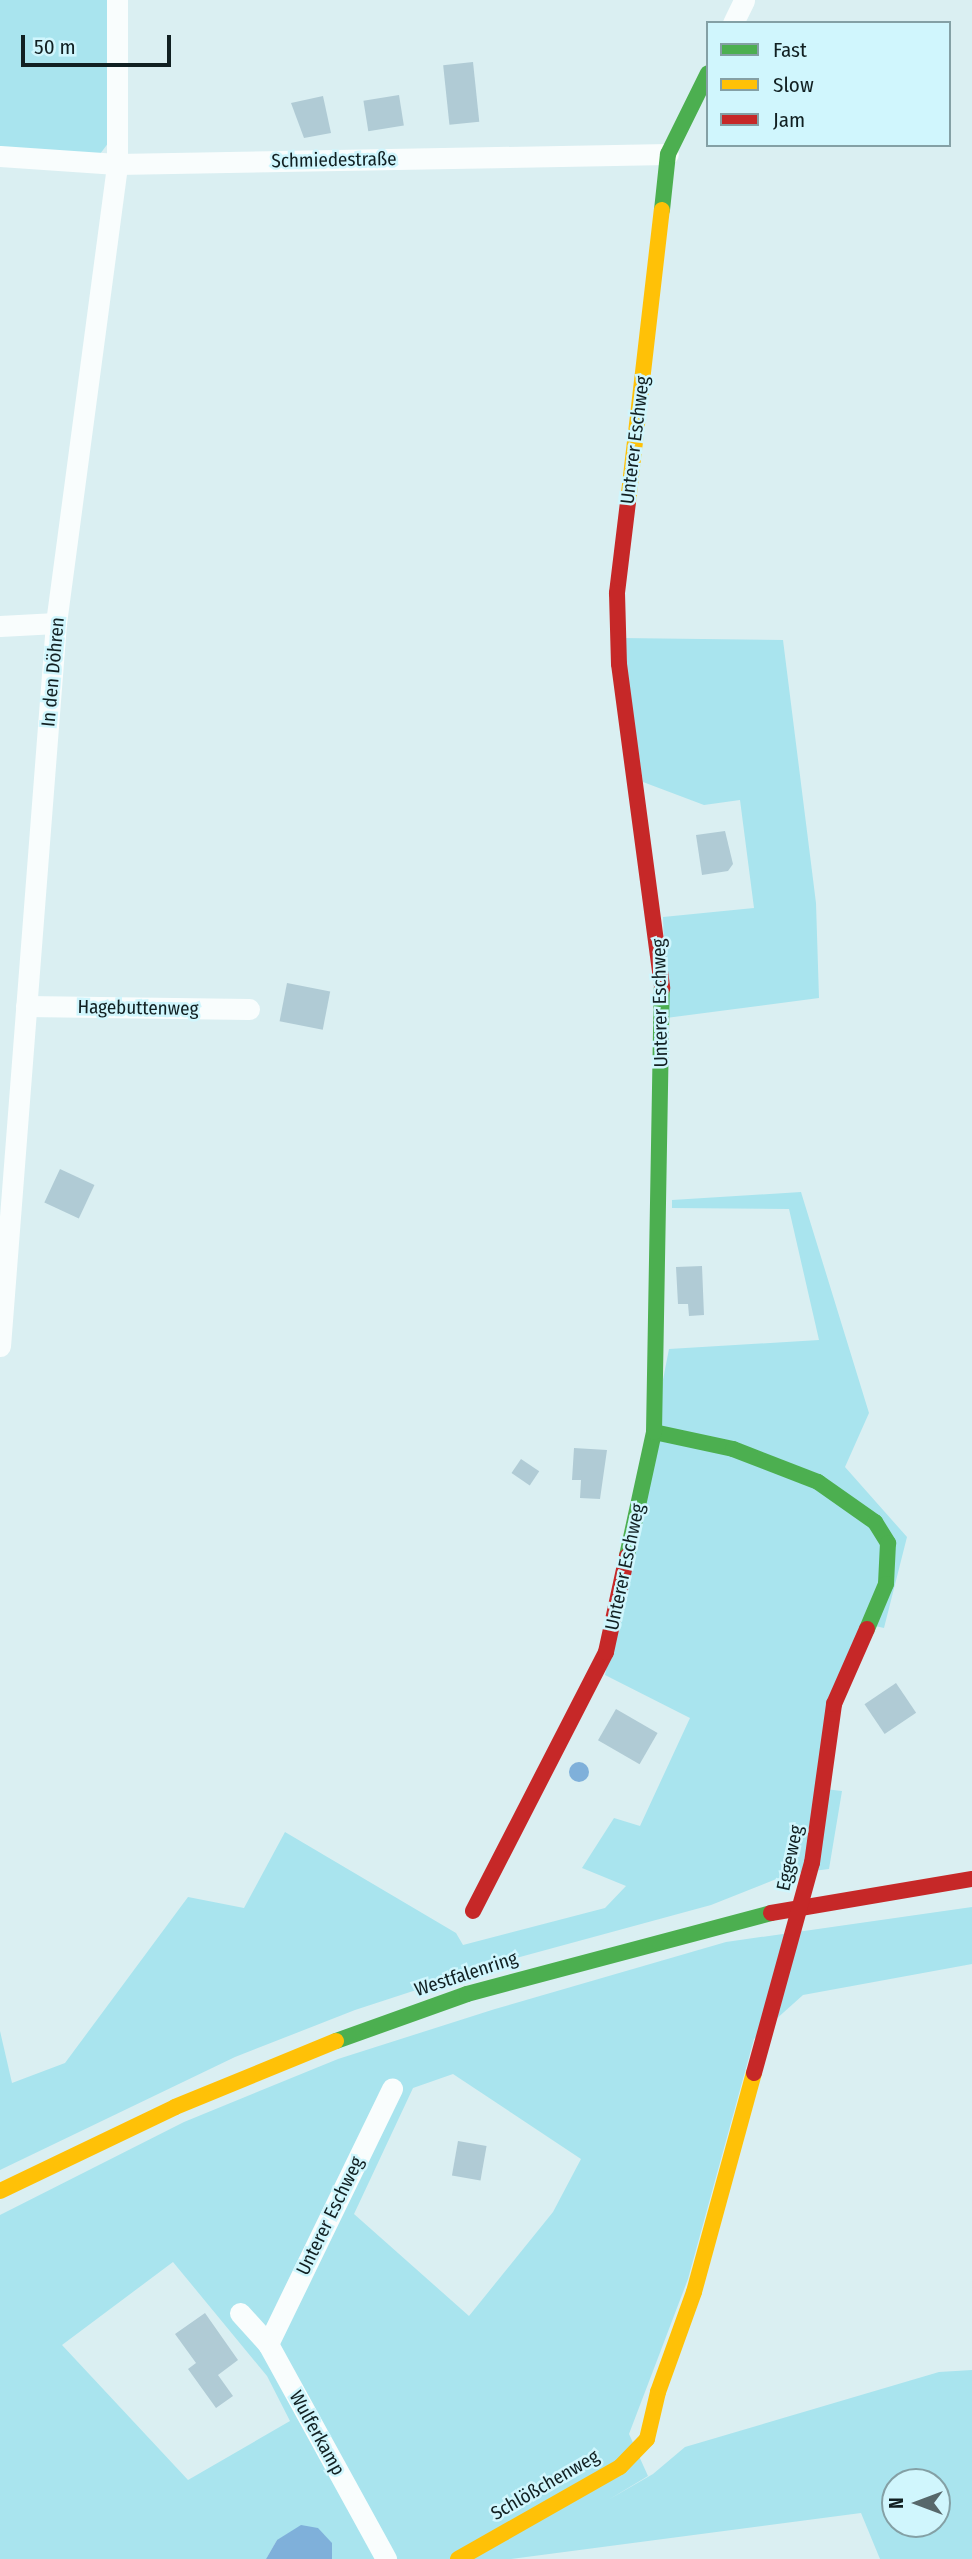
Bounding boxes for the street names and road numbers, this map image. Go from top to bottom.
street label: Schmiedestraße [271,148,397,172]
street label: Unterer Eschweg [616,375,654,505]
street label: In den Döhren [37,616,69,728]
street label: Unterer Eschweg [647,938,673,1068]
street label: Hagebuttenweg [77,996,199,1020]
street label: Unterer Eschweg [600,1502,650,1632]
street label: Eggeweg [772,1823,808,1893]
street label: Westfalenring [412,1947,520,2001]
street label: Unterer Eschweg [291,2153,369,2279]
street label: Wulferkamp [284,2387,350,2479]
street label: Schlößchenweg [487,2445,603,2525]

